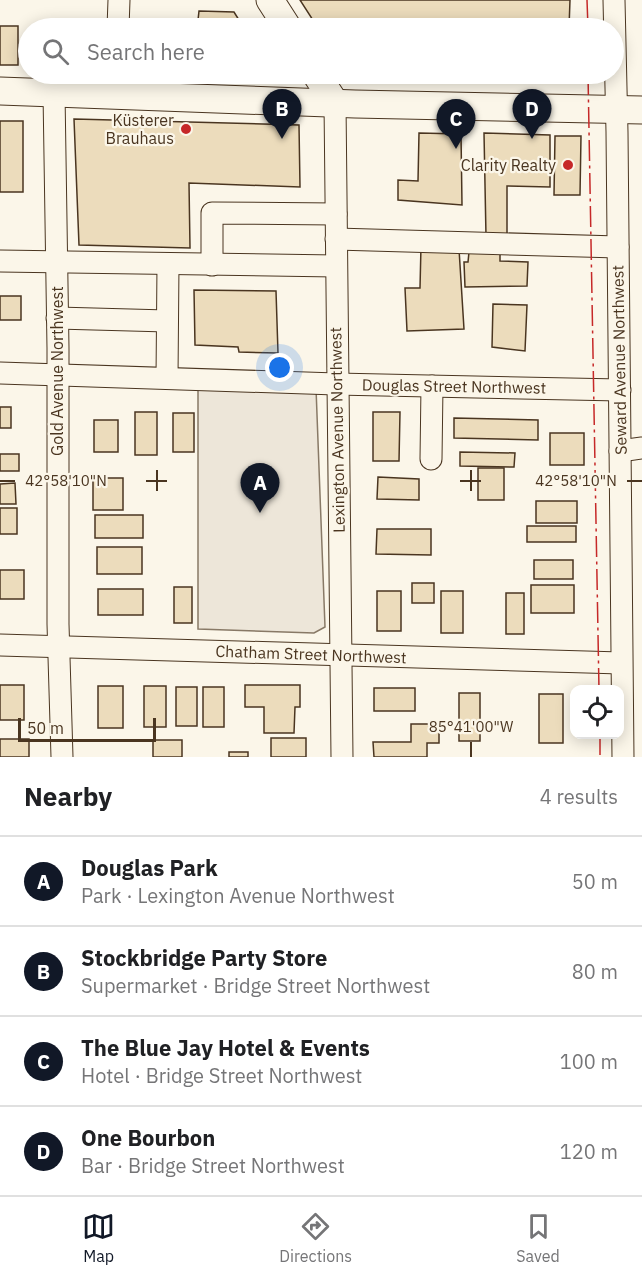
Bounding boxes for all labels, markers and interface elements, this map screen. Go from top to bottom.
search box [18,18,624,84]
icon: search [39,35,72,68]
text: Search here [87,37,205,66]
pin: B [262,90,302,139]
pin: D [512,90,552,139]
pin: C [436,100,476,149]
place label: Küsterer Brauhaus [106,110,174,148]
marker: Küsterer Brauhaus [179,122,193,136]
place label: Clarity Realty [461,155,556,175]
marker: Clarity Realty [561,158,575,172]
street label: Seward Avenue Northwest [607,265,631,455]
street label: Gold Avenue Northwest [47,286,67,456]
street label: Lexington Avenue Northwest [325,327,349,533]
your location [265,353,294,382]
street label: Douglas Street Northwest [362,374,546,398]
pin: A [240,464,280,513]
text: 42°58'10"N [25,471,107,490]
text: 42°58'10"N [535,471,617,490]
street label: Chatham Street Northwest [215,641,407,667]
map controls [570,685,624,739]
button: locate [570,685,624,739]
scale bar [18,715,156,742]
text: 85°41'00"W [429,717,514,736]
text: 50 m [27,718,64,738]
text: Nearby [24,779,112,813]
text: 4 results [540,783,618,810]
text: Douglas Park [81,853,218,882]
text: A [37,868,50,895]
text: 50 m [572,868,618,895]
text: Park · Lexington Avenue Northwest [81,882,395,909]
text: Stockbridge Party Store [81,943,327,972]
text: B [37,958,50,985]
text: 80 m [572,958,618,985]
text: Supermarket · Bridge Street Northwest [81,972,430,999]
text: The Blue Jay Hotel & Events [81,1033,370,1062]
text: C [37,1048,50,1075]
text: 100 m [560,1048,618,1075]
text: Hotel · Bridge Street Northwest [81,1062,362,1089]
text: One Bourbon [81,1123,215,1152]
text: D [37,1138,50,1165]
text: 120 m [560,1138,618,1165]
text: Bar · Bridge Street Northwest [81,1152,345,1179]
tab: Map [82,1210,115,1266]
tab: Directions [279,1210,352,1266]
tab: Saved [516,1210,560,1266]

